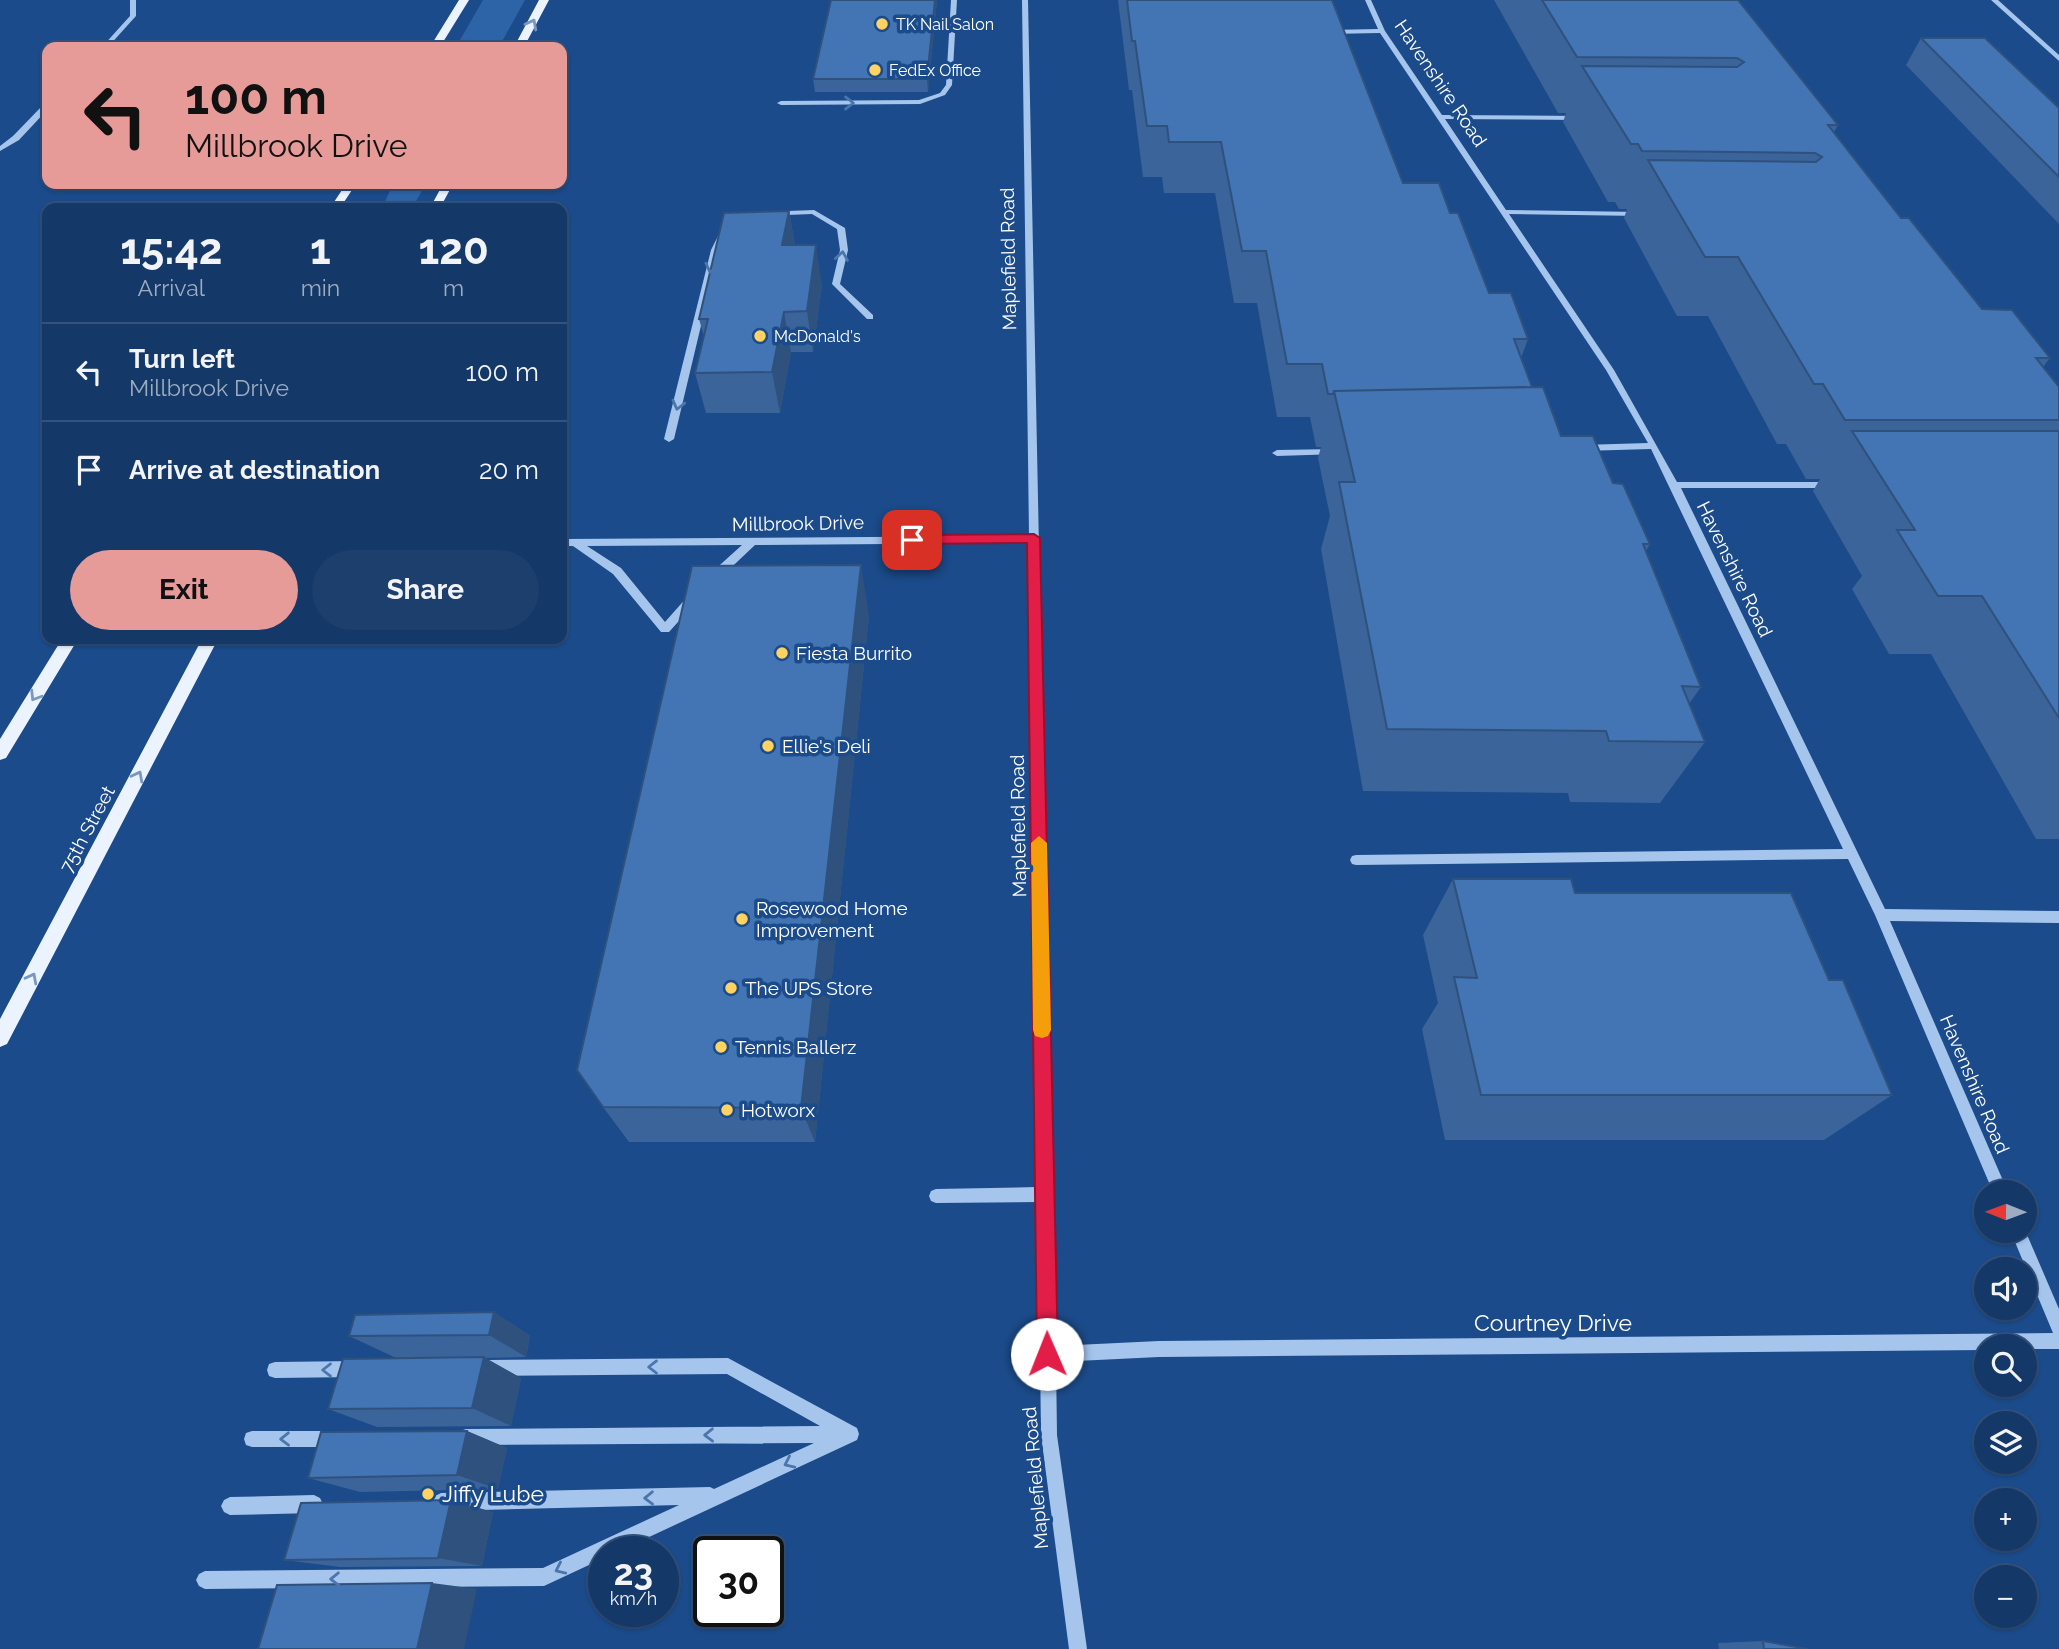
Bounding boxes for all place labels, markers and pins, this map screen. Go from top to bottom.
place label: TK Nail Salon [896,15,994,34]
marker: TK Nail Salon [874,16,890,32]
place label: FedEx Office [889,61,981,80]
marker: FedEx Office [867,62,883,78]
place label: McDonald's [774,327,861,346]
marker: McDonald's [752,328,768,344]
pin [882,510,942,570]
place label: Fiesta Burrito [796,642,912,664]
marker: Fiesta Burrito [774,645,790,661]
place label: Ellie's Deli [782,735,871,757]
marker: Ellie's Deli [760,738,776,754]
place label: Rosewood Home Improvement [756,897,908,941]
marker: Rosewood Home Improvement [734,911,750,927]
place label: The UPS Store [745,977,873,999]
marker: The UPS Store [723,980,739,996]
place label: Tennis Ballerz [735,1036,856,1058]
marker: Tennis Ballerz [713,1039,729,1055]
place label: Hotworx [741,1099,815,1121]
marker: Hotworx [719,1102,735,1118]
place label: Jiffy Lube [442,1480,544,1507]
marker: Jiffy Lube [420,1486,436,1502]

